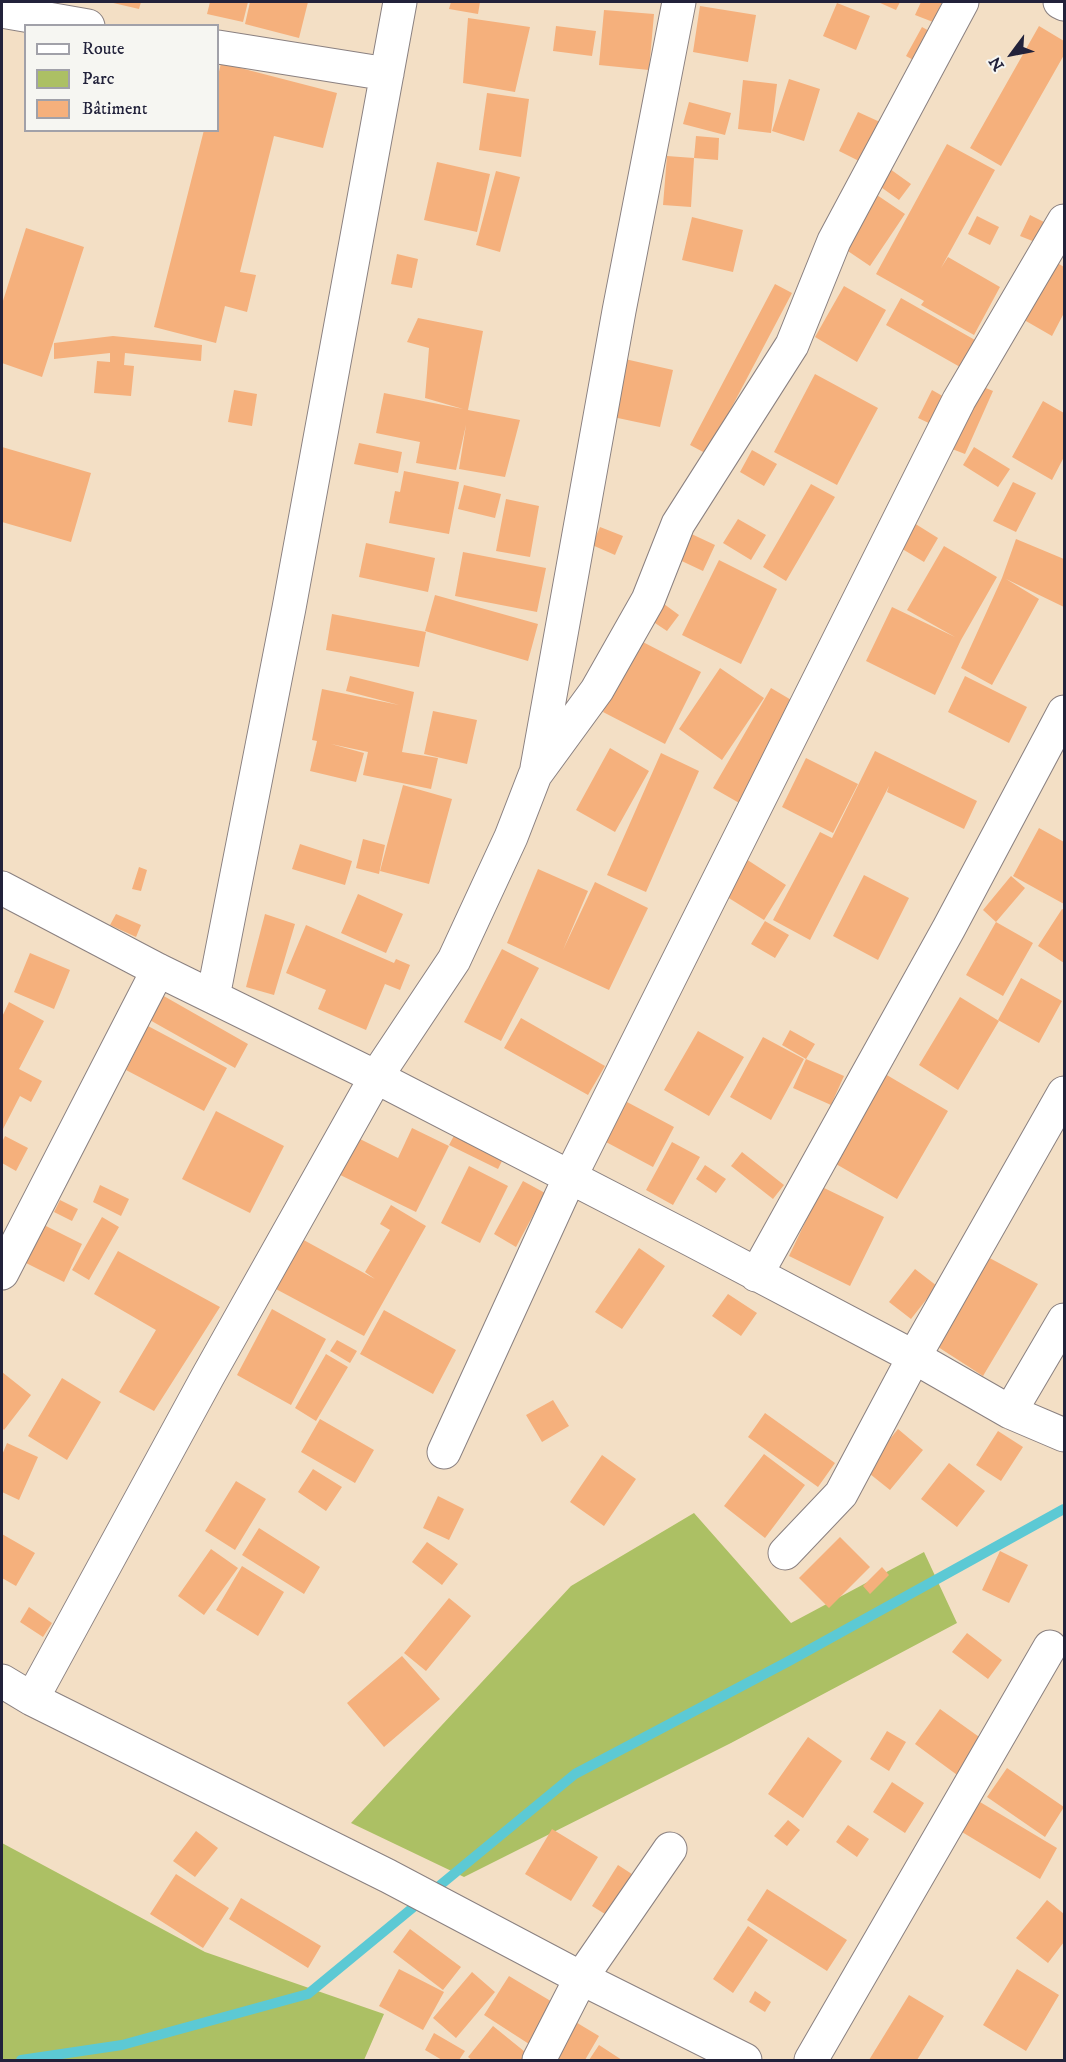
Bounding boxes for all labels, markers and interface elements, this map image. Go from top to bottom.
legend [24,24,219,132]
north arrow [982,24,1042,84]
text: Route [82,38,125,60]
text: N [985,53,1009,74]
text: Parc [82,68,114,90]
text: Bâtiment [82,98,147,120]

